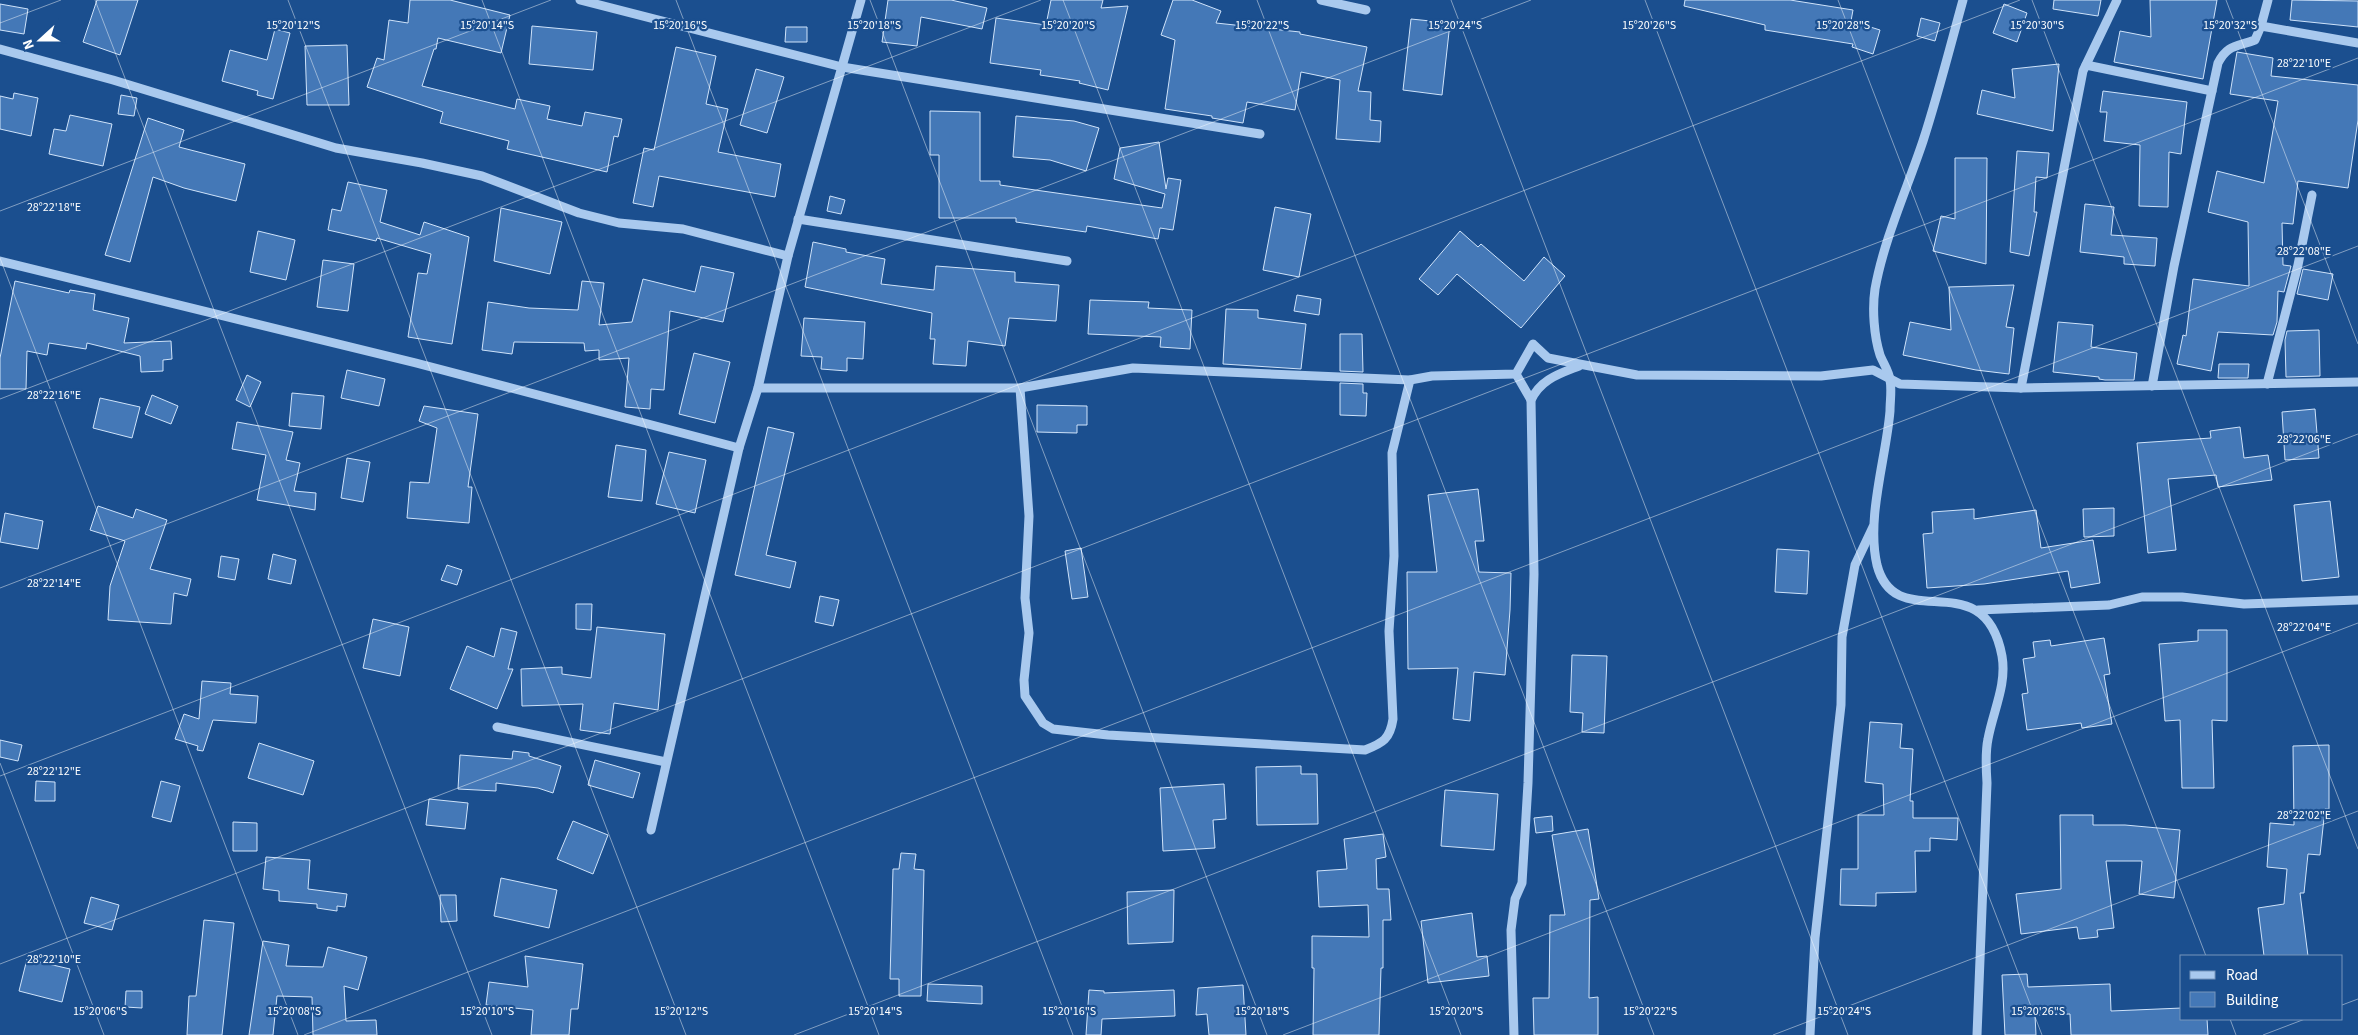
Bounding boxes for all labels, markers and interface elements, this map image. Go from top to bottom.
north arrow [15,15,65,65]
text: 15°20'12"S [266,17,320,34]
text: 15°20'14"S [460,17,514,34]
text: 15°20'16"S [653,17,707,34]
text: 15°20'18"S [847,17,901,34]
text: 15°20'20"S [1041,17,1095,34]
text: 15°20'22"S [1235,17,1289,34]
text: 15°20'24"S [1428,17,1482,34]
text: 15°20'26"S [1622,17,1676,34]
text: 15°20'28"S [1816,17,1870,34]
text: 15°20'30"S [2010,17,2064,34]
text: 15°20'32"S [2203,17,2257,34]
text: N [18,36,40,52]
text: 28°22'10"E [2277,55,2331,72]
text: 28°22'18"E [27,199,81,216]
text: 28°22'08"E [2277,243,2331,260]
text: 28°22'16"E [27,387,81,404]
text: 28°22'06"E [2277,431,2331,448]
text: 28°22'14"E [27,575,81,592]
text: 28°22'04"E [2277,619,2331,636]
text: 28°22'12"E [27,763,81,780]
text: 28°22'02"E [2277,807,2331,824]
text: 28°22'10"E [27,951,81,968]
legend [2180,955,2343,1020]
text: Road [2226,965,2258,986]
text: Building [2226,990,2279,1011]
text: 15°20'06"S [73,1003,127,1020]
text: 15°20'08"S [267,1003,321,1020]
text: 15°20'10"S [460,1003,514,1020]
text: 15°20'12"S [654,1003,708,1020]
text: 15°20'14"S [848,1003,902,1020]
text: 15°20'16"S [1042,1003,1096,1020]
text: 15°20'18"S [1235,1003,1289,1020]
text: 15°20'20"S [1429,1003,1483,1020]
text: 15°20'22"S [1623,1003,1677,1020]
text: 15°20'24"S [1817,1003,1871,1020]
text: 15°20'26"S [2011,1003,2065,1020]

